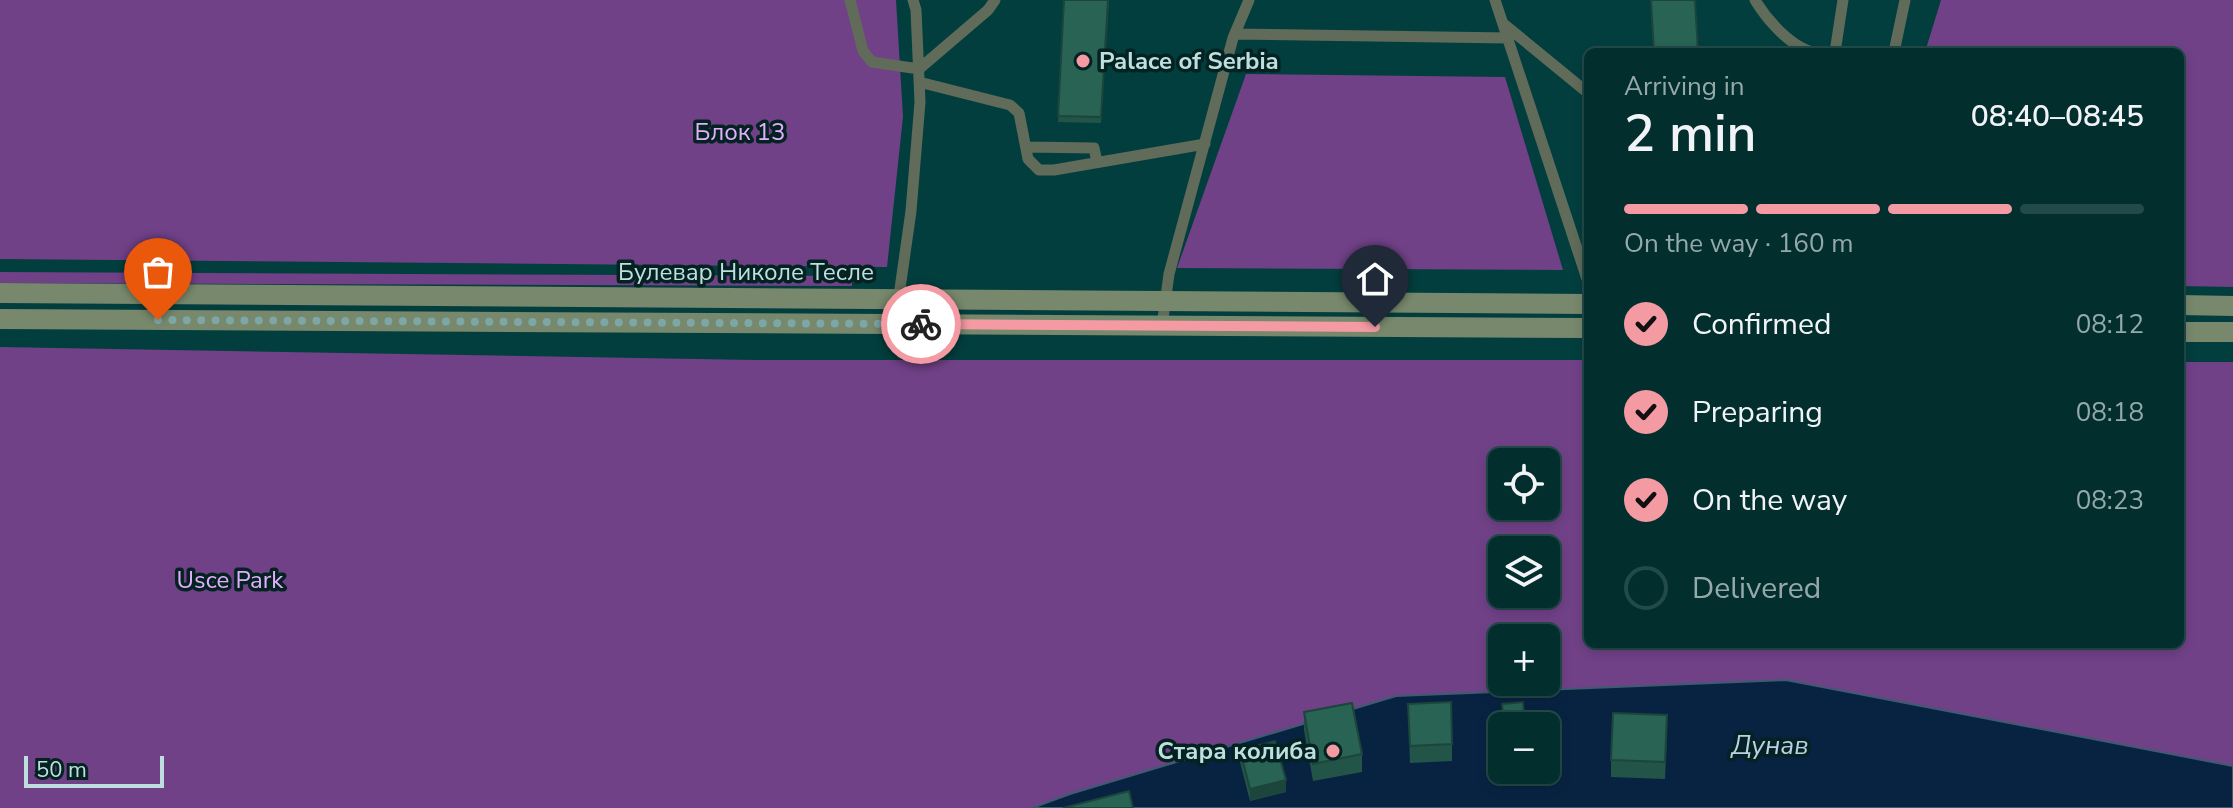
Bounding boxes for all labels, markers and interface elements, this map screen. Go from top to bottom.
place label: Palace of Serbia [1099,45,1279,77]
marker: Palace of Serbia [1074,52,1092,70]
text: Arriving in [1624,69,1745,104]
text: 08:40–08:45 [1971,96,2144,137]
text: 2 min [1624,98,1757,169]
park label: Блок 13 [695,116,785,148]
text: On the way · 160 m [1624,226,1853,261]
pin [124,238,192,320]
pin [1341,245,1409,327]
icon: bag [136,250,180,294]
street label: Булевар Николе Тесле [618,256,874,288]
icon: home [1353,257,1397,301]
courier [881,284,961,364]
icon: bike [899,302,943,346]
icon: check [1624,302,1668,346]
text: Confirmed [1692,304,1832,345]
text: 08:12 [2076,307,2144,342]
icon: check [1624,390,1668,434]
text: Preparing [1692,392,1823,433]
text: 08:18 [2076,395,2144,430]
map controls [1488,448,1560,784]
button: locate [1488,448,1560,520]
icon: check [1624,478,1668,522]
text: On the way [1692,480,1847,521]
text: 08:23 [2076,483,2144,518]
button: layers [1488,536,1560,608]
park label: Usce Park [177,564,284,596]
text: Delivered [1692,568,1821,609]
button: + [1488,624,1560,696]
button: − [1488,712,1560,784]
water label: Дунав [1730,728,1808,763]
place label: Стара колиба [1157,735,1317,767]
marker: Стара колиба [1324,742,1342,760]
scale bar [24,752,164,788]
text: 50 m [36,755,87,785]

